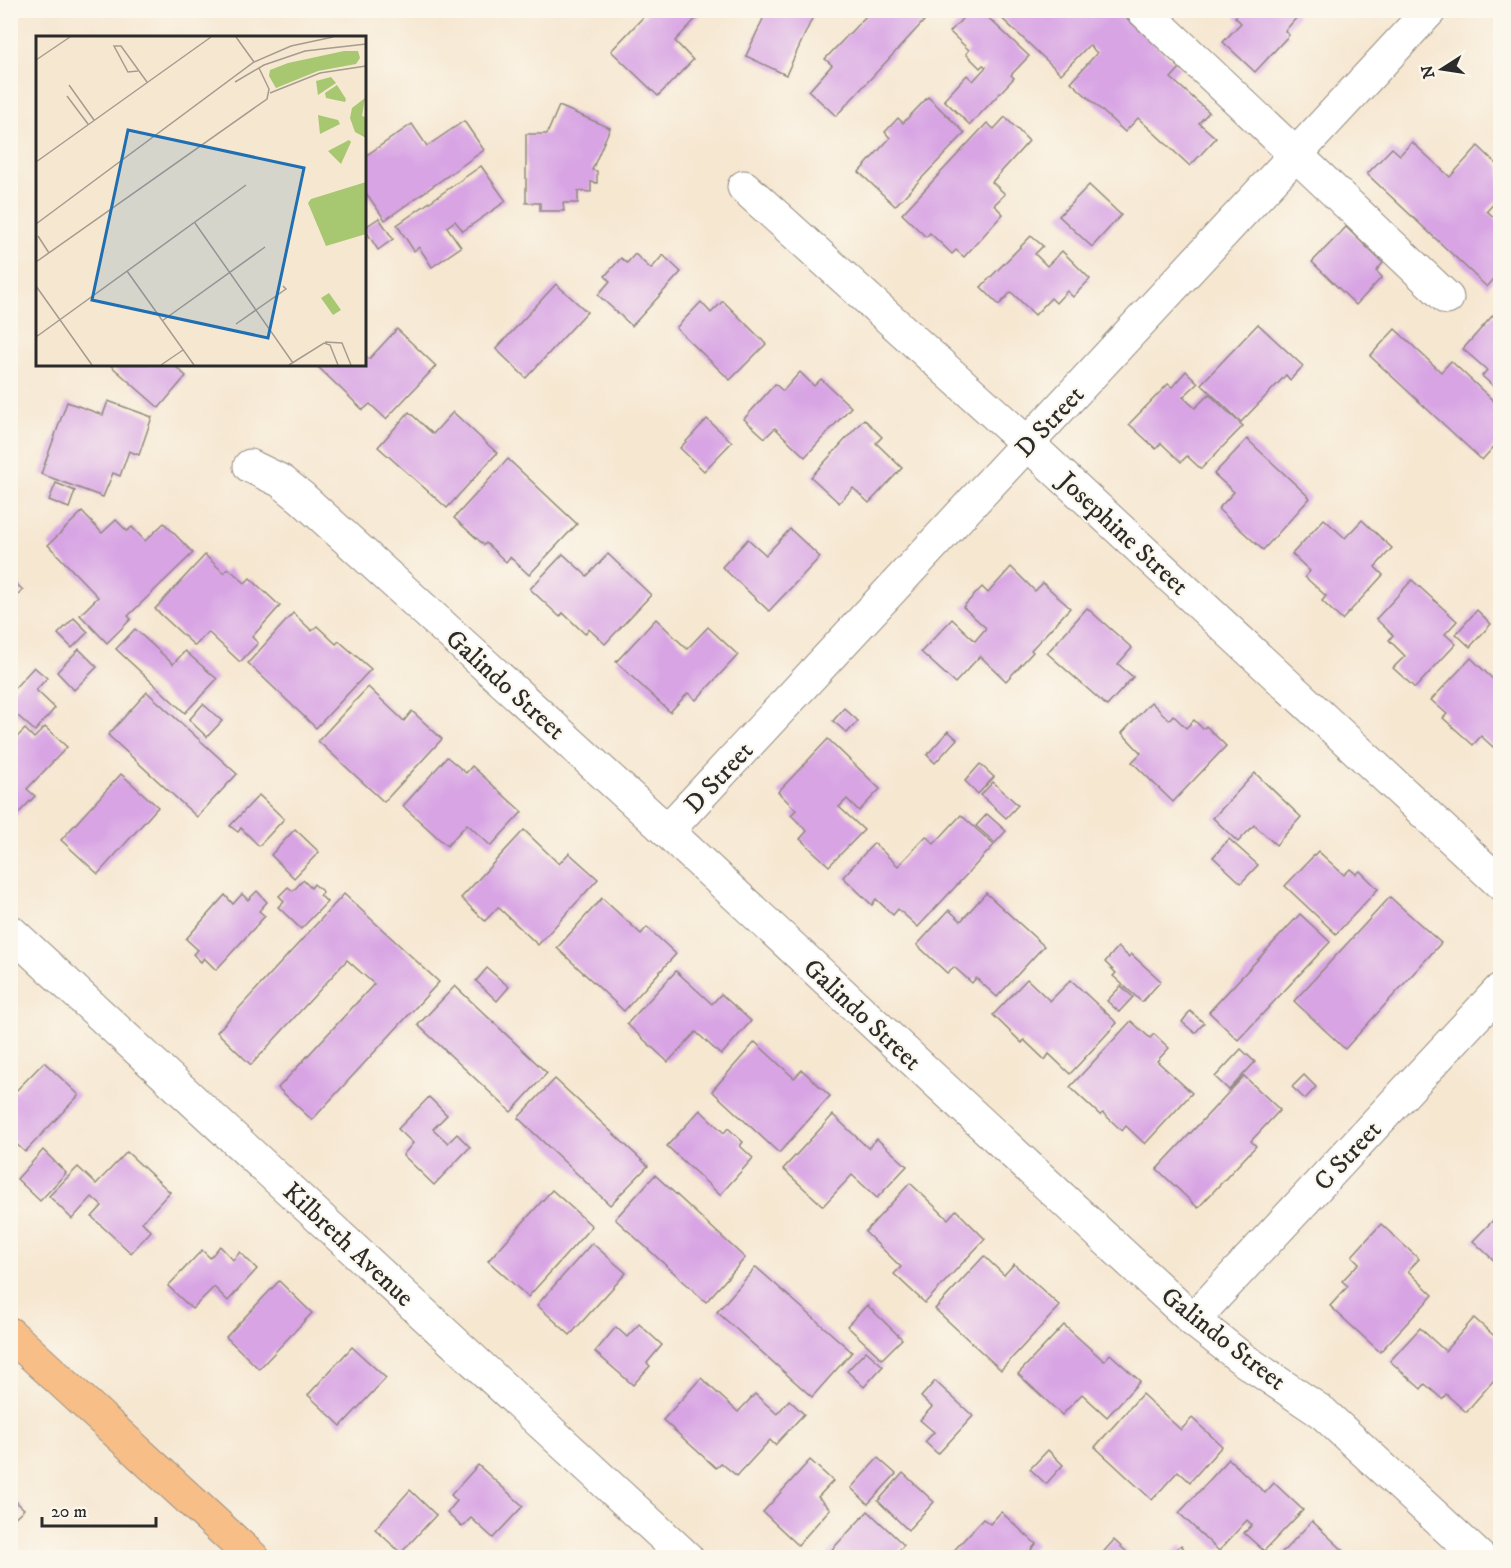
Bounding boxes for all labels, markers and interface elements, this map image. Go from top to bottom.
inset map [36,36,366,366]
north arrow [1412,39,1472,99]
text: N [1417,63,1439,80]
street label: D Street [1009,379,1092,465]
street label: Josephine Street [1049,464,1195,603]
street label: Galindo Street [438,623,572,748]
street label: D Street [678,735,761,821]
street label: Galindo Street [796,952,928,1078]
street label: C Street [1307,1114,1389,1198]
street label: Kilbreth Avenue [275,1176,421,1314]
street label: Galindo Street [1154,1280,1292,1398]
scale bar [42,1490,156,1528]
text: 20 m [51,1501,87,1523]

